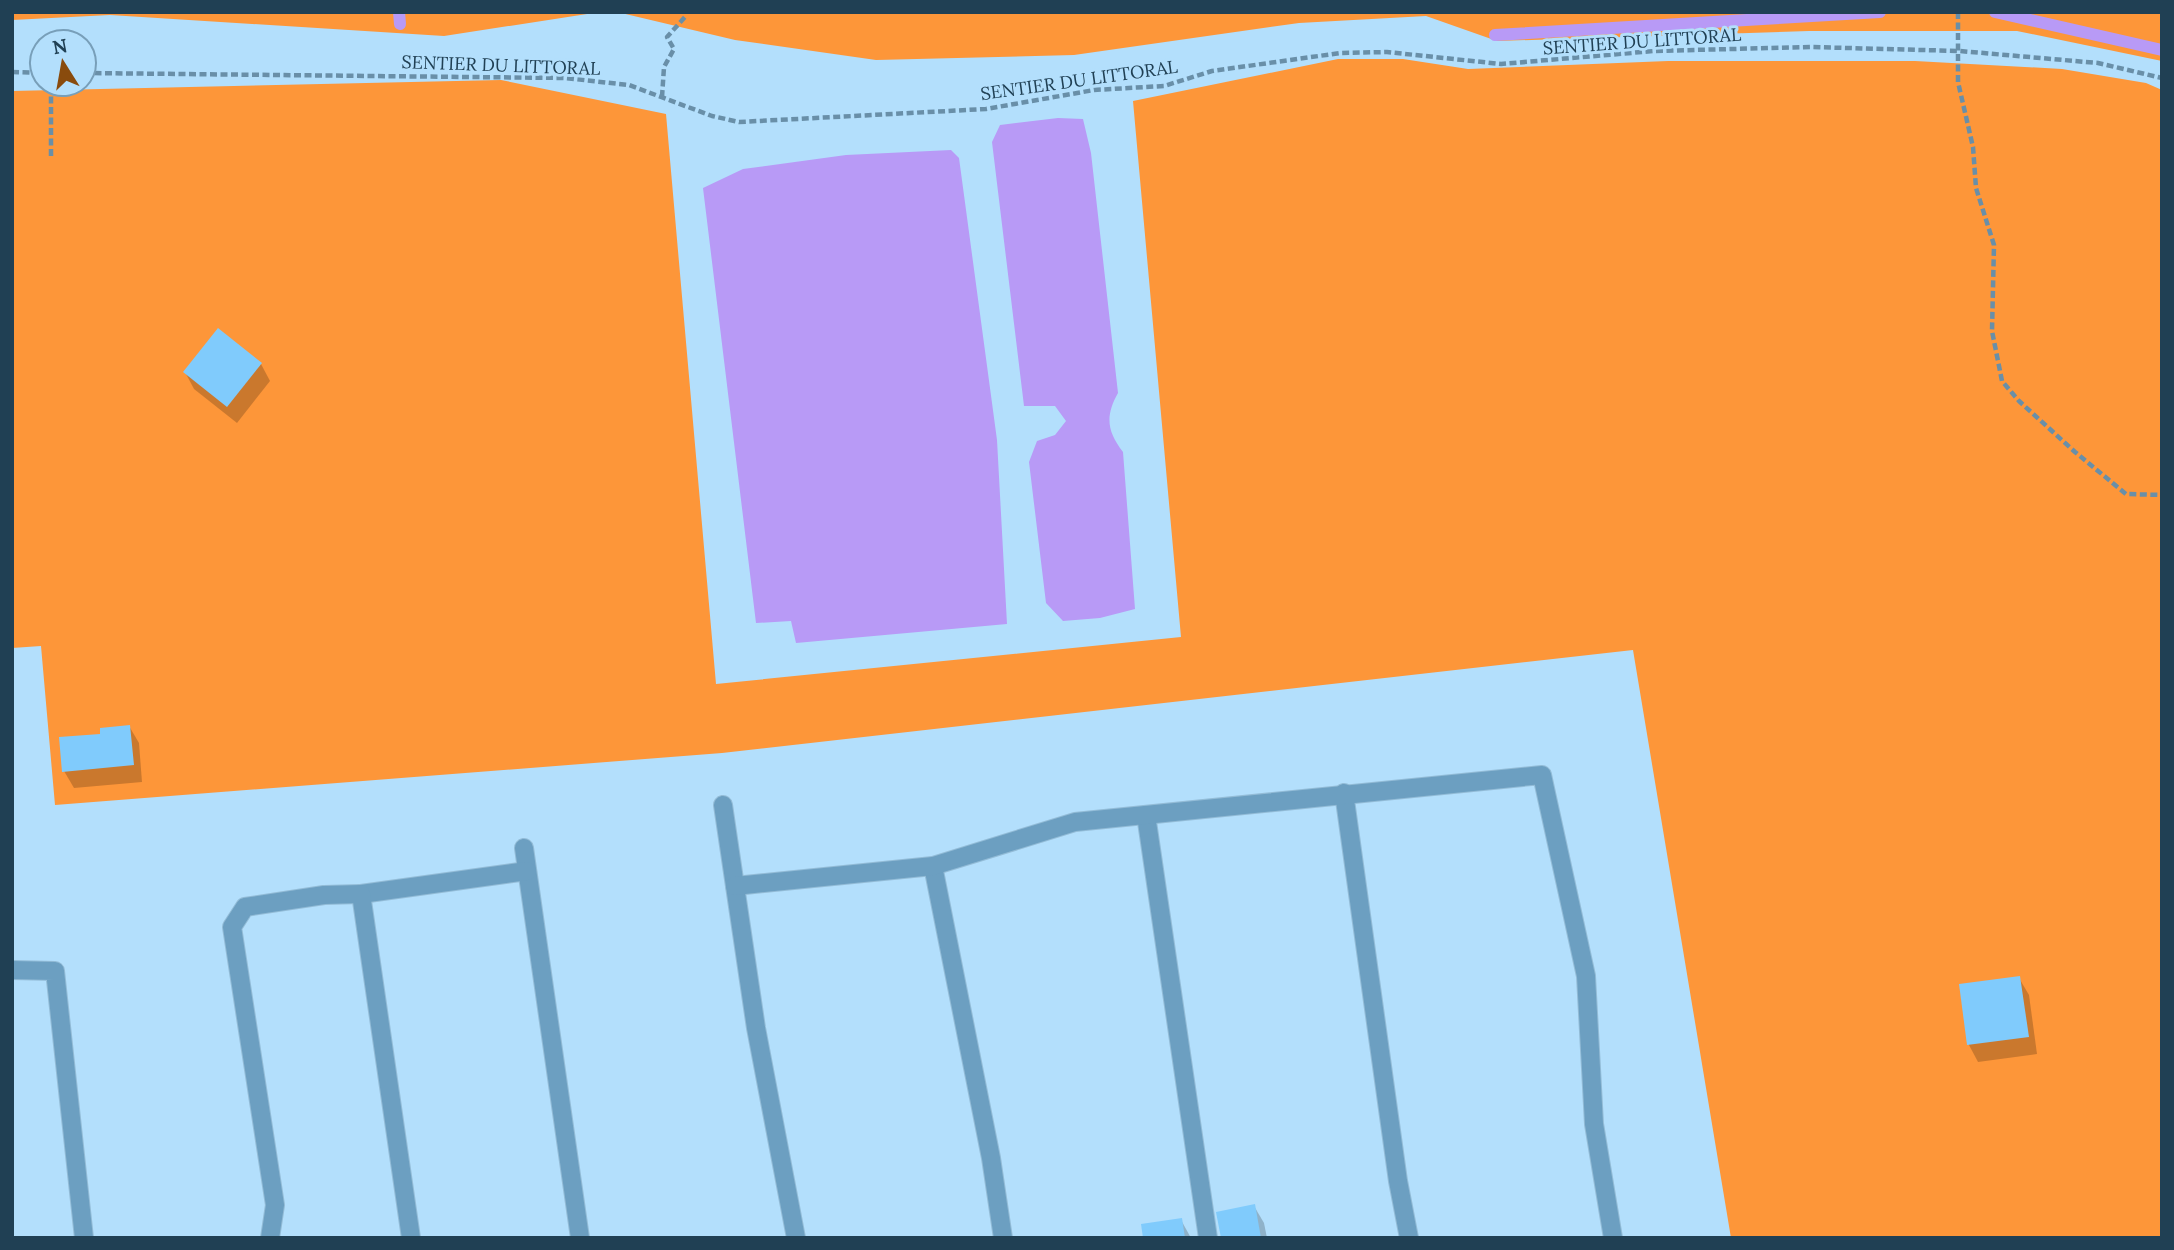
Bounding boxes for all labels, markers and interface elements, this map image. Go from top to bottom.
street label: SENTIER DU LITTORAL [1542,23,1743,59]
north arrow [28,28,98,98]
text: N [50,33,70,59]
street label: SENTIER DU LITTORAL [401,50,601,80]
street label: SENTIER DU LITTORAL [979,55,1180,105]

